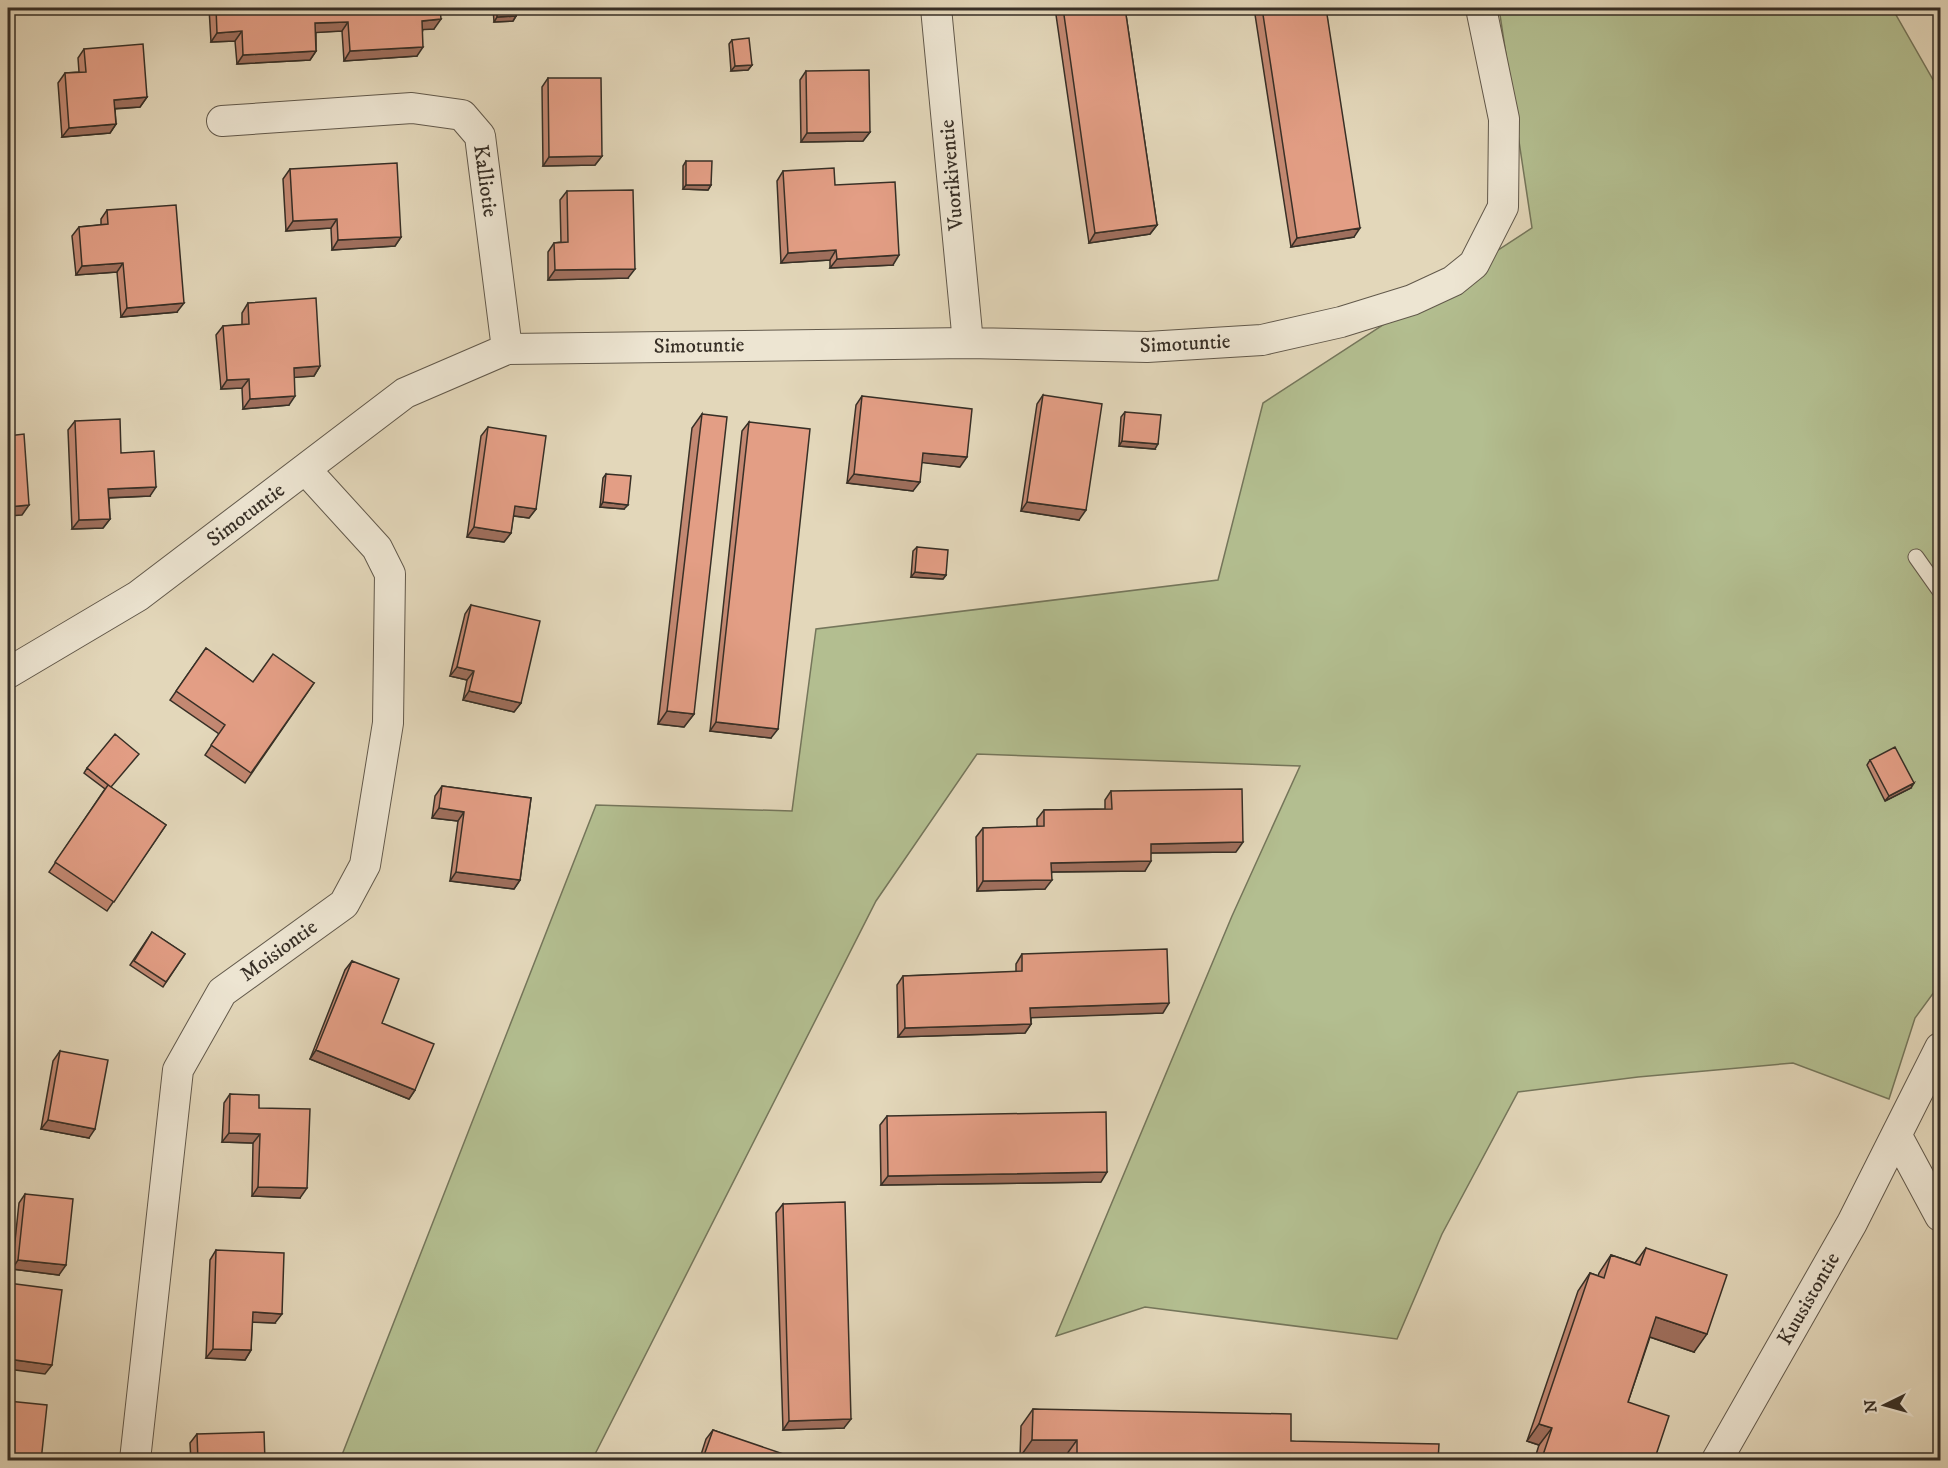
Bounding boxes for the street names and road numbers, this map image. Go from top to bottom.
street label: Vuorikiventie [934,118,970,232]
street label: Kalliotie [467,143,503,219]
street label: Simotuntie [1139,329,1231,359]
street label: Simotuntie [653,332,745,360]
street label: Simotuntie [202,477,290,553]
street label: Moisiontie [235,914,323,988]
street label: Kuusistontie [1772,1248,1846,1350]

